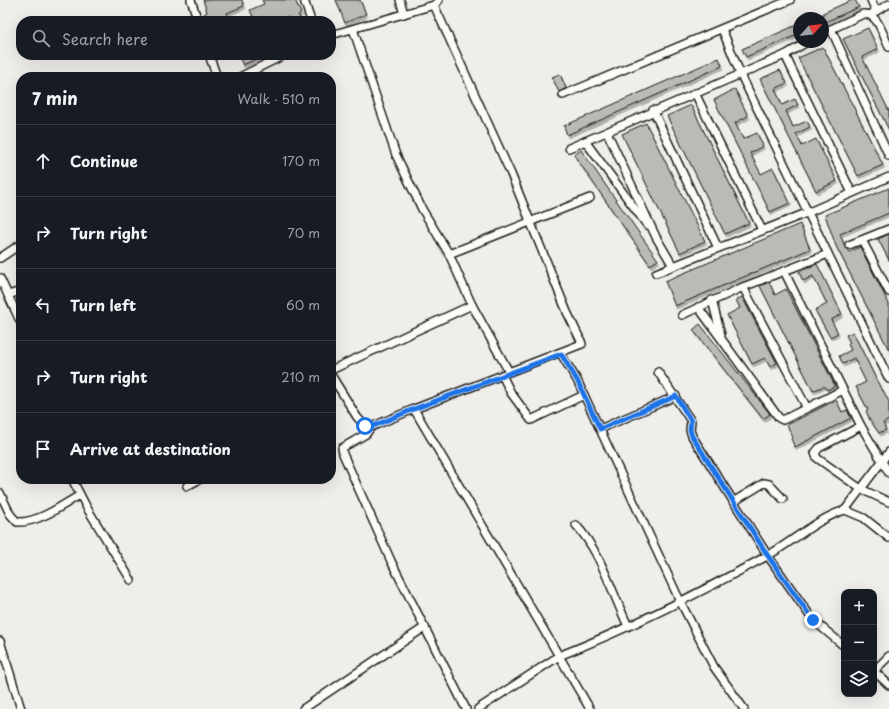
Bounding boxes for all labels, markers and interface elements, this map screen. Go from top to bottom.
north arrow [793,12,829,48]
search box [16,16,336,60]
icon: search [30,27,52,49]
text: Search here [62,27,148,50]
text: 7 min [32,85,78,111]
text: Walk · 510 m [237,89,320,108]
text: Continue [70,149,138,172]
icon: ahead [32,150,54,172]
text: 170 m [282,151,320,170]
text: Turn right [70,221,147,244]
icon: right [32,222,54,244]
text: 70 m [287,223,320,242]
text: Turn left [70,293,136,316]
icon: left [32,294,54,316]
text: 60 m [286,295,320,314]
text: Turn right [70,365,147,388]
icon: right [32,366,54,388]
text: 210 m [281,367,320,386]
route start [356,417,374,435]
text: Arrive at destination [70,437,231,460]
icon: arrive [32,438,54,460]
map controls [841,589,877,697]
button: + [841,589,877,625]
route end [804,611,822,629]
button: − [841,625,877,661]
button: layers [841,661,877,697]

